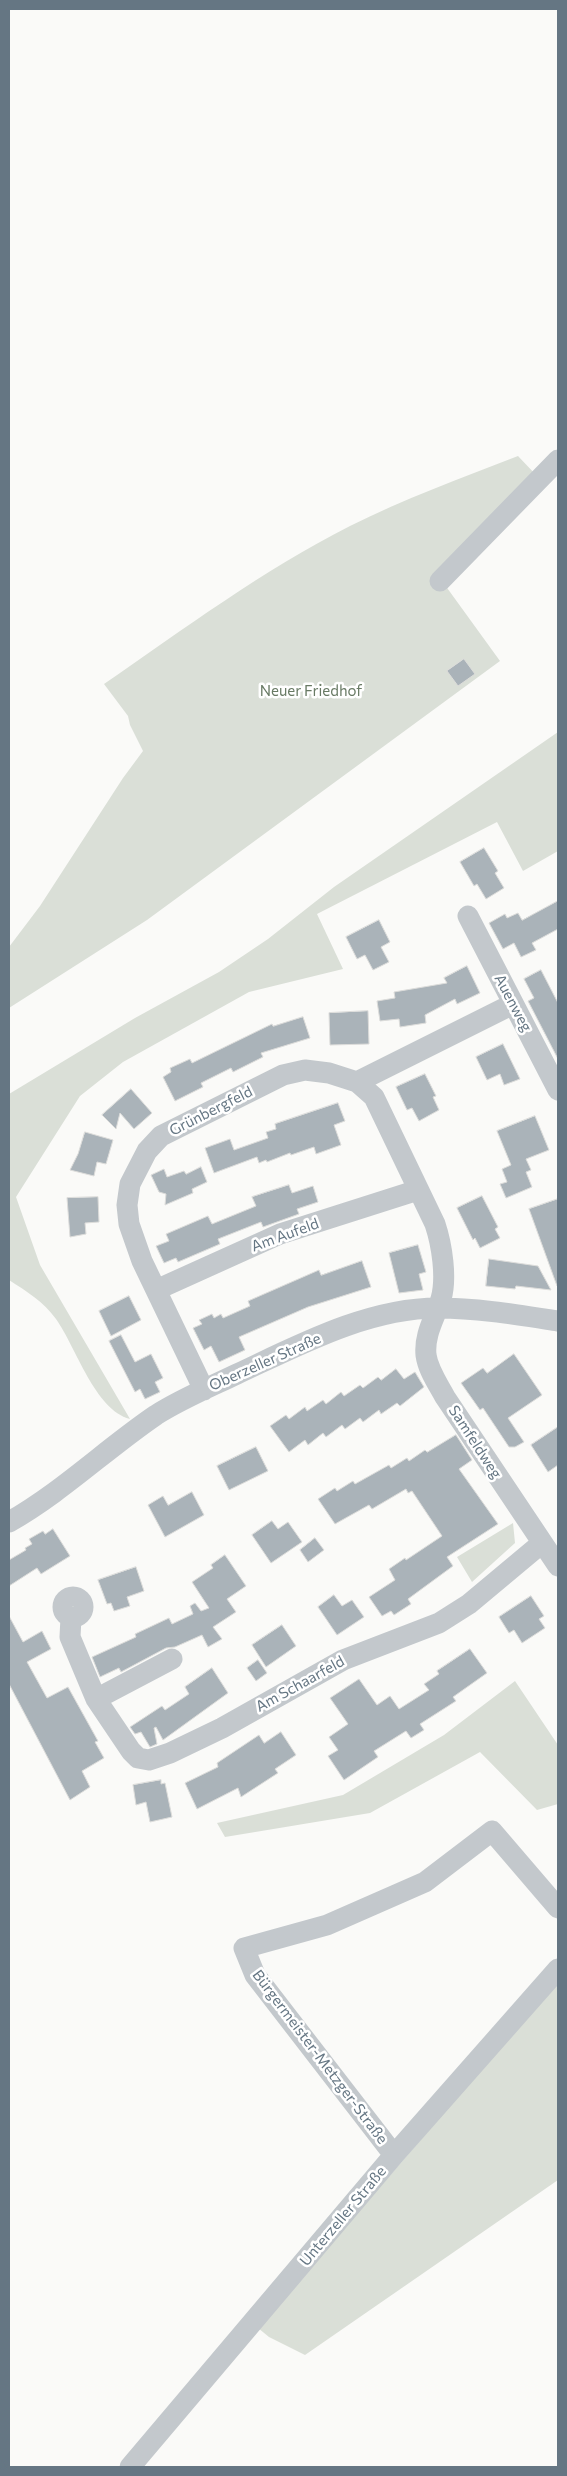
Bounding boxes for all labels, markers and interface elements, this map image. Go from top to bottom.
park label: Neuer Friedhof [260,682,362,700]
street label: Auenweg [490,971,536,1035]
street label: Grünbergfeld [166,1082,256,1140]
street label: Am Aufeld [249,1214,321,1256]
street label: Oberzeller Straße [206,1329,324,1395]
street label: Samfeldweg [445,1402,505,1482]
street label: Am Schaarfeld [252,1652,348,1716]
street label: Bürgermeister-Metzger-Straße [249,1966,391,2148]
street label: Unterzeller Straße [296,2162,390,2270]

